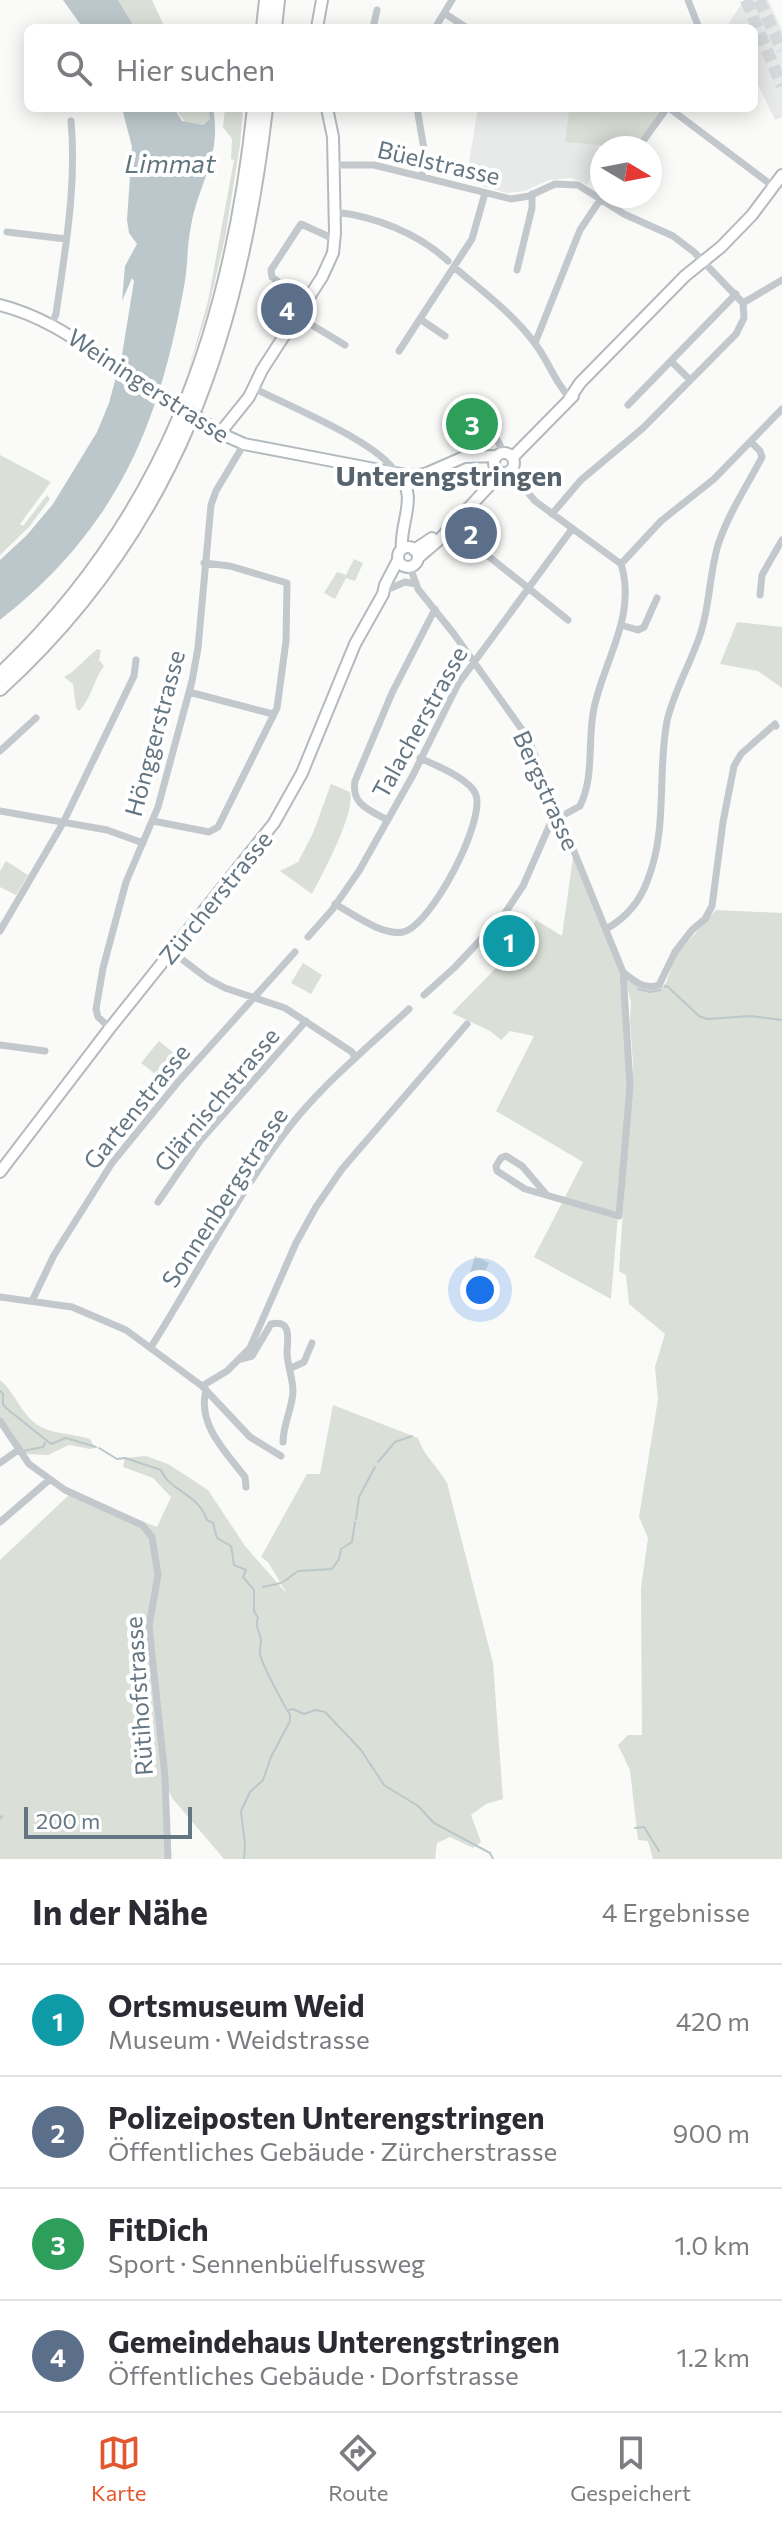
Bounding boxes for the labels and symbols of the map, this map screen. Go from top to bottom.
street label: Büelstrasse [375,134,503,190]
north arrow [590,136,662,208]
water label: Limmat [124,147,217,178]
pin: 4 [261,279,313,339]
street label: Weiningerstrasse [63,322,235,448]
pin: 3 [446,394,498,454]
district label: Unterengstringen [336,458,562,492]
pin: 2 [445,503,497,563]
street label: Talacherstrasse [365,641,473,803]
street label: Hönggerstrasse [118,647,190,819]
street label: Bergstrasse [508,726,586,854]
street label: Zürcherstrasse [152,824,278,970]
pin: 1 [483,911,535,971]
street label: Glärnischstrasse [147,1021,285,1177]
street label: Gartenstrasse [77,1037,195,1175]
street label: Sonnenbergstrasse [155,1102,293,1292]
your location [460,1270,500,1310]
street label: Rütihofstrasse [118,1615,158,1777]
scale bar [24,1803,192,1839]

